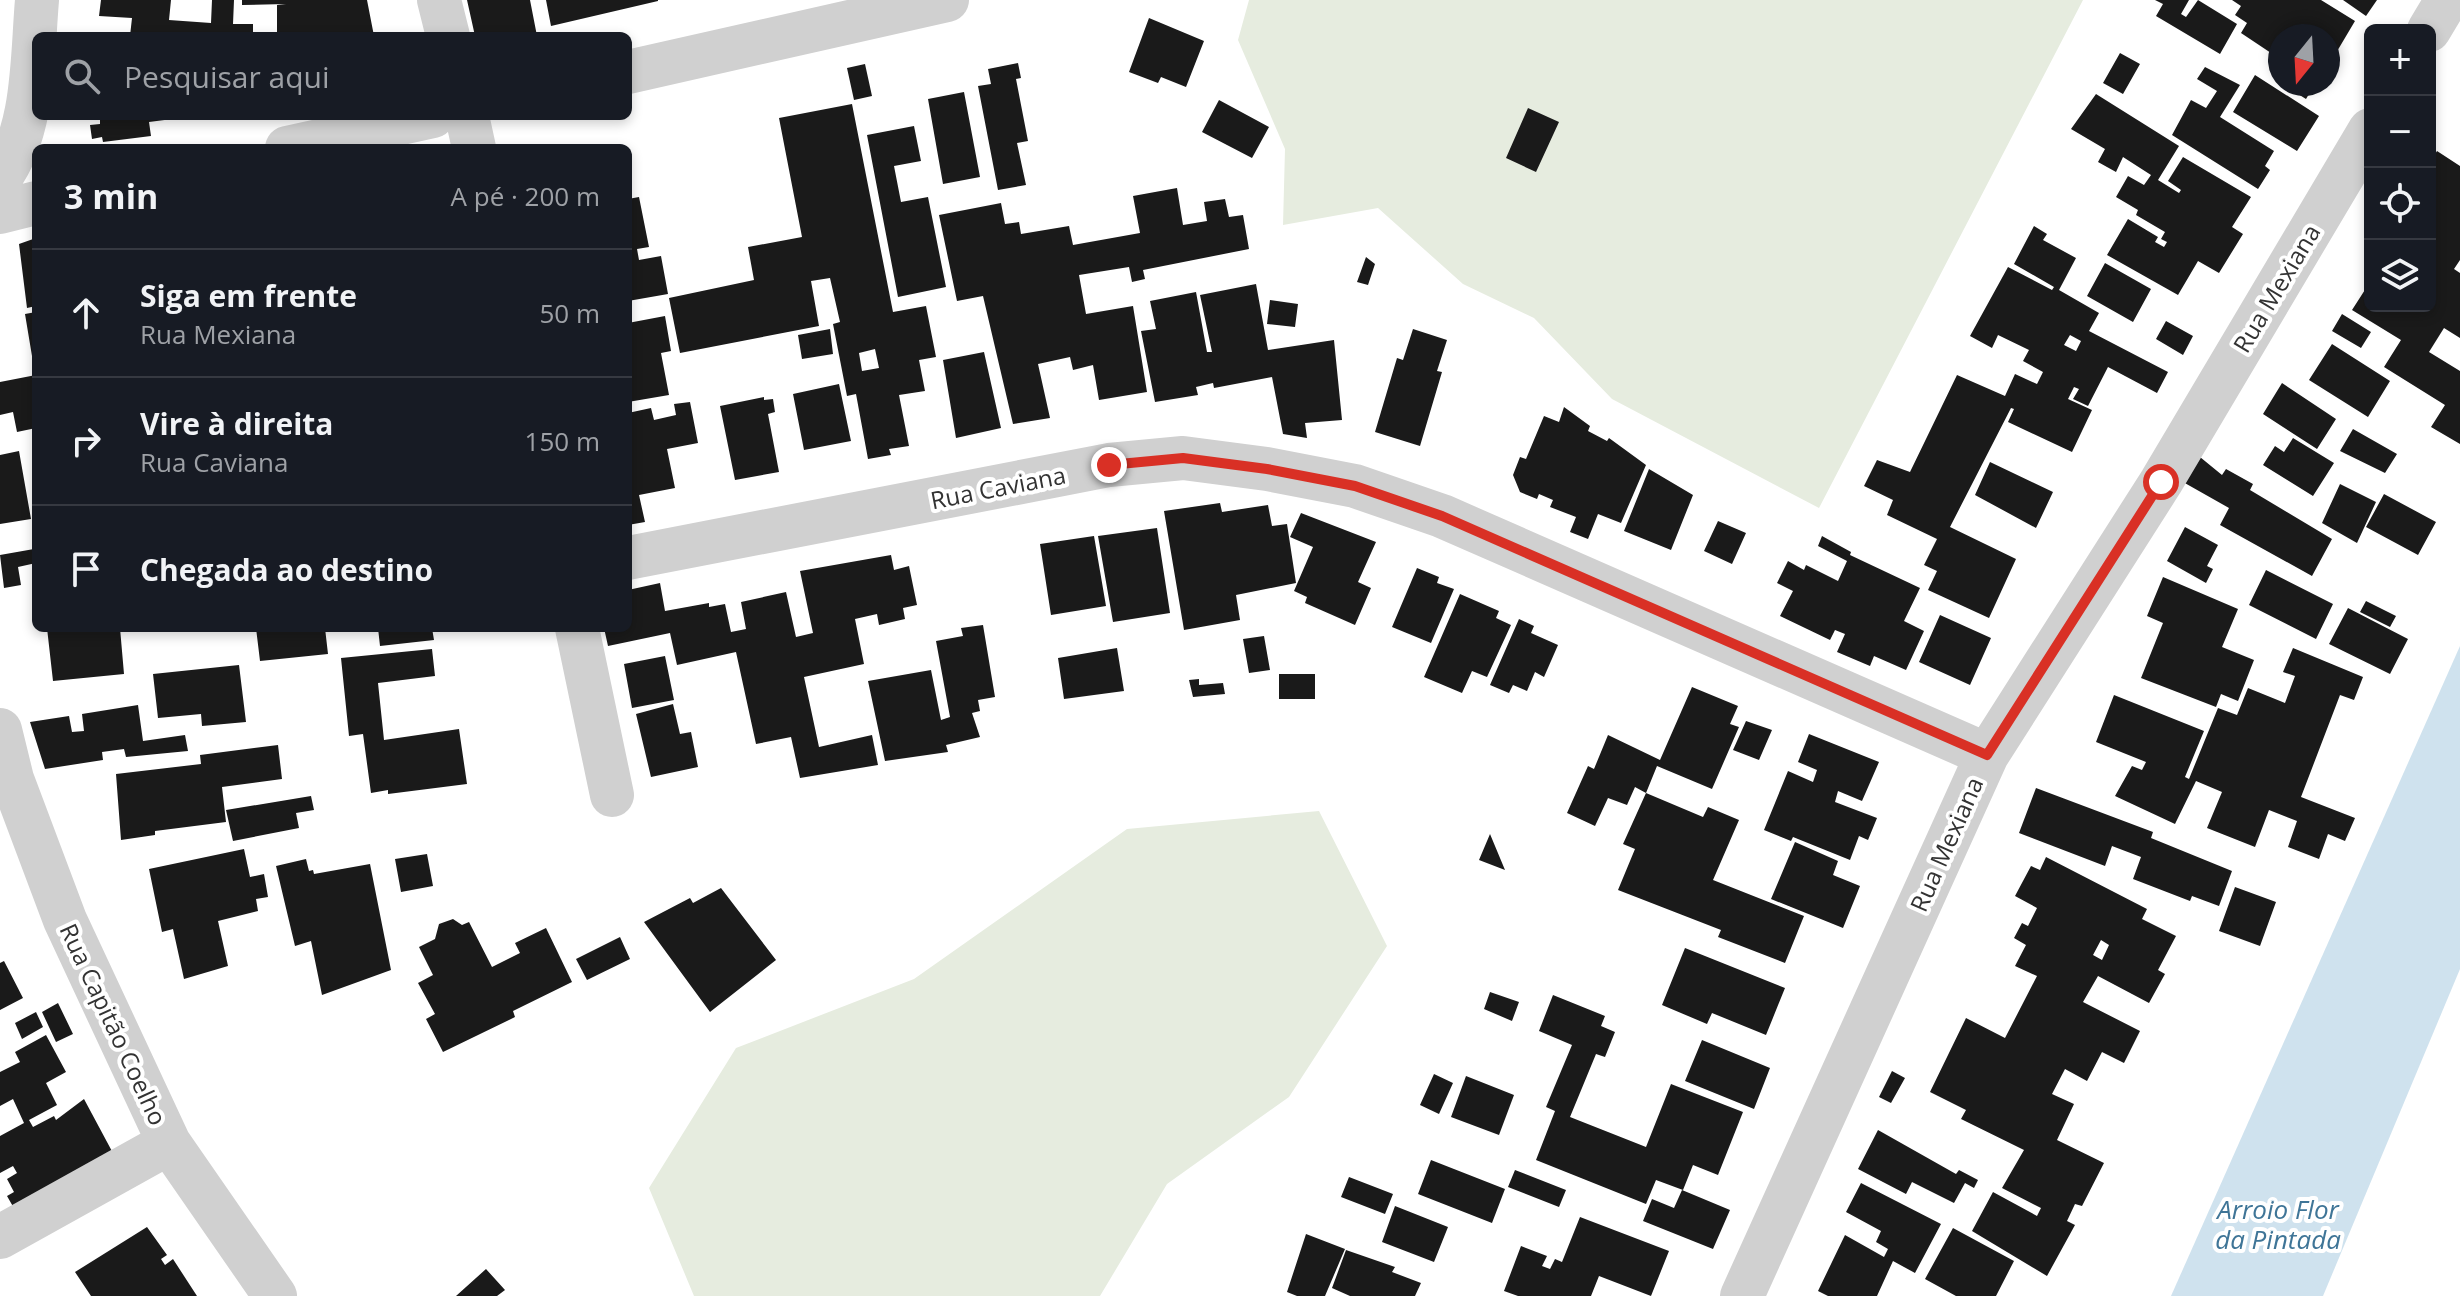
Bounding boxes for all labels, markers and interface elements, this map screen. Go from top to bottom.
north arrow [2268,24,2340,96]
map controls [2364,24,2436,312]
button: + [2364,24,2436,96]
search box [32,32,632,120]
icon: search [60,54,104,98]
text: Pesquisar aqui [124,56,330,97]
button: − [2364,96,2436,168]
button: locate [2364,168,2436,240]
text: 3 min [64,173,158,219]
text: A pé · 200 m [451,178,600,214]
street label: Rua Mexiana [2225,218,2327,358]
button: layers [2364,240,2436,312]
text: Siga em frente [140,275,357,316]
icon: ahead [64,291,108,335]
text: 50 m [539,295,600,331]
text: Rua Mexiana [140,316,296,352]
text: Vire à direita [140,403,334,444]
icon: right [64,419,108,463]
text: 150 m [525,423,600,459]
text: Rua Caviana [140,444,288,480]
route end [1091,447,1127,483]
street label: Rua Caviana [928,458,1068,516]
route start [2143,464,2179,500]
icon: arrive [64,547,108,591]
text: Chegada ao destino [140,549,433,590]
street label: Rua Mexiana [1902,771,1990,917]
street label: Rua Capitão Coelho [53,918,175,1130]
water label: Arroio Flor da Pintada [2215,1191,2341,1257]

